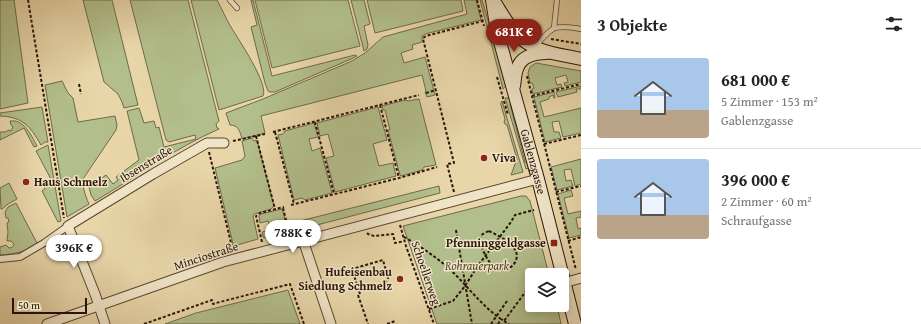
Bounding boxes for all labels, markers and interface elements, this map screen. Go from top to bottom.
text: 3 Objekte [597,12,667,37]
icon: filters [883,13,905,35]
pin: 681K € [481,19,547,53]
text: 681K € [495,22,533,41]
text: 681 000 € [721,67,790,92]
icon: home [629,74,677,122]
text: 5 Zimmer · 153 m² [721,92,818,111]
text: Gablenzgasse [721,111,793,130]
street label: Gablenzgasse [517,127,551,196]
street label: Ibsenstraße [116,141,176,186]
place label: Viva [492,149,517,166]
marker: Viva [479,153,489,163]
text: 396 000 € [721,167,790,192]
place label: Haus Schmelz [34,173,108,190]
icon: home [629,175,677,223]
marker: Haus Schmelz [21,177,31,187]
text: 2 Zimmer · 60 m² [721,192,812,211]
text: Schraufgasse [721,211,792,230]
pin: 788K € [260,220,326,254]
text: 788K € [274,223,312,242]
place label: Pfenninggeldgasse [446,234,546,251]
pin: 396K € [41,235,107,269]
street label: Minciostraße [171,237,241,274]
text: 396K € [55,238,93,257]
marker: Pfenninggeldgasse [549,238,559,248]
street label: Schoellerweg [408,239,445,307]
park label: Rohrauerpark [444,257,510,274]
place label: Hufeisenbau Siedlung Schmelz [298,263,392,294]
map controls [525,268,569,312]
button: layers [525,268,569,312]
marker: Hufeisenbau Siedlung Schmelz [395,274,405,284]
scale bar [12,296,87,315]
text: 50 m [18,297,40,313]

